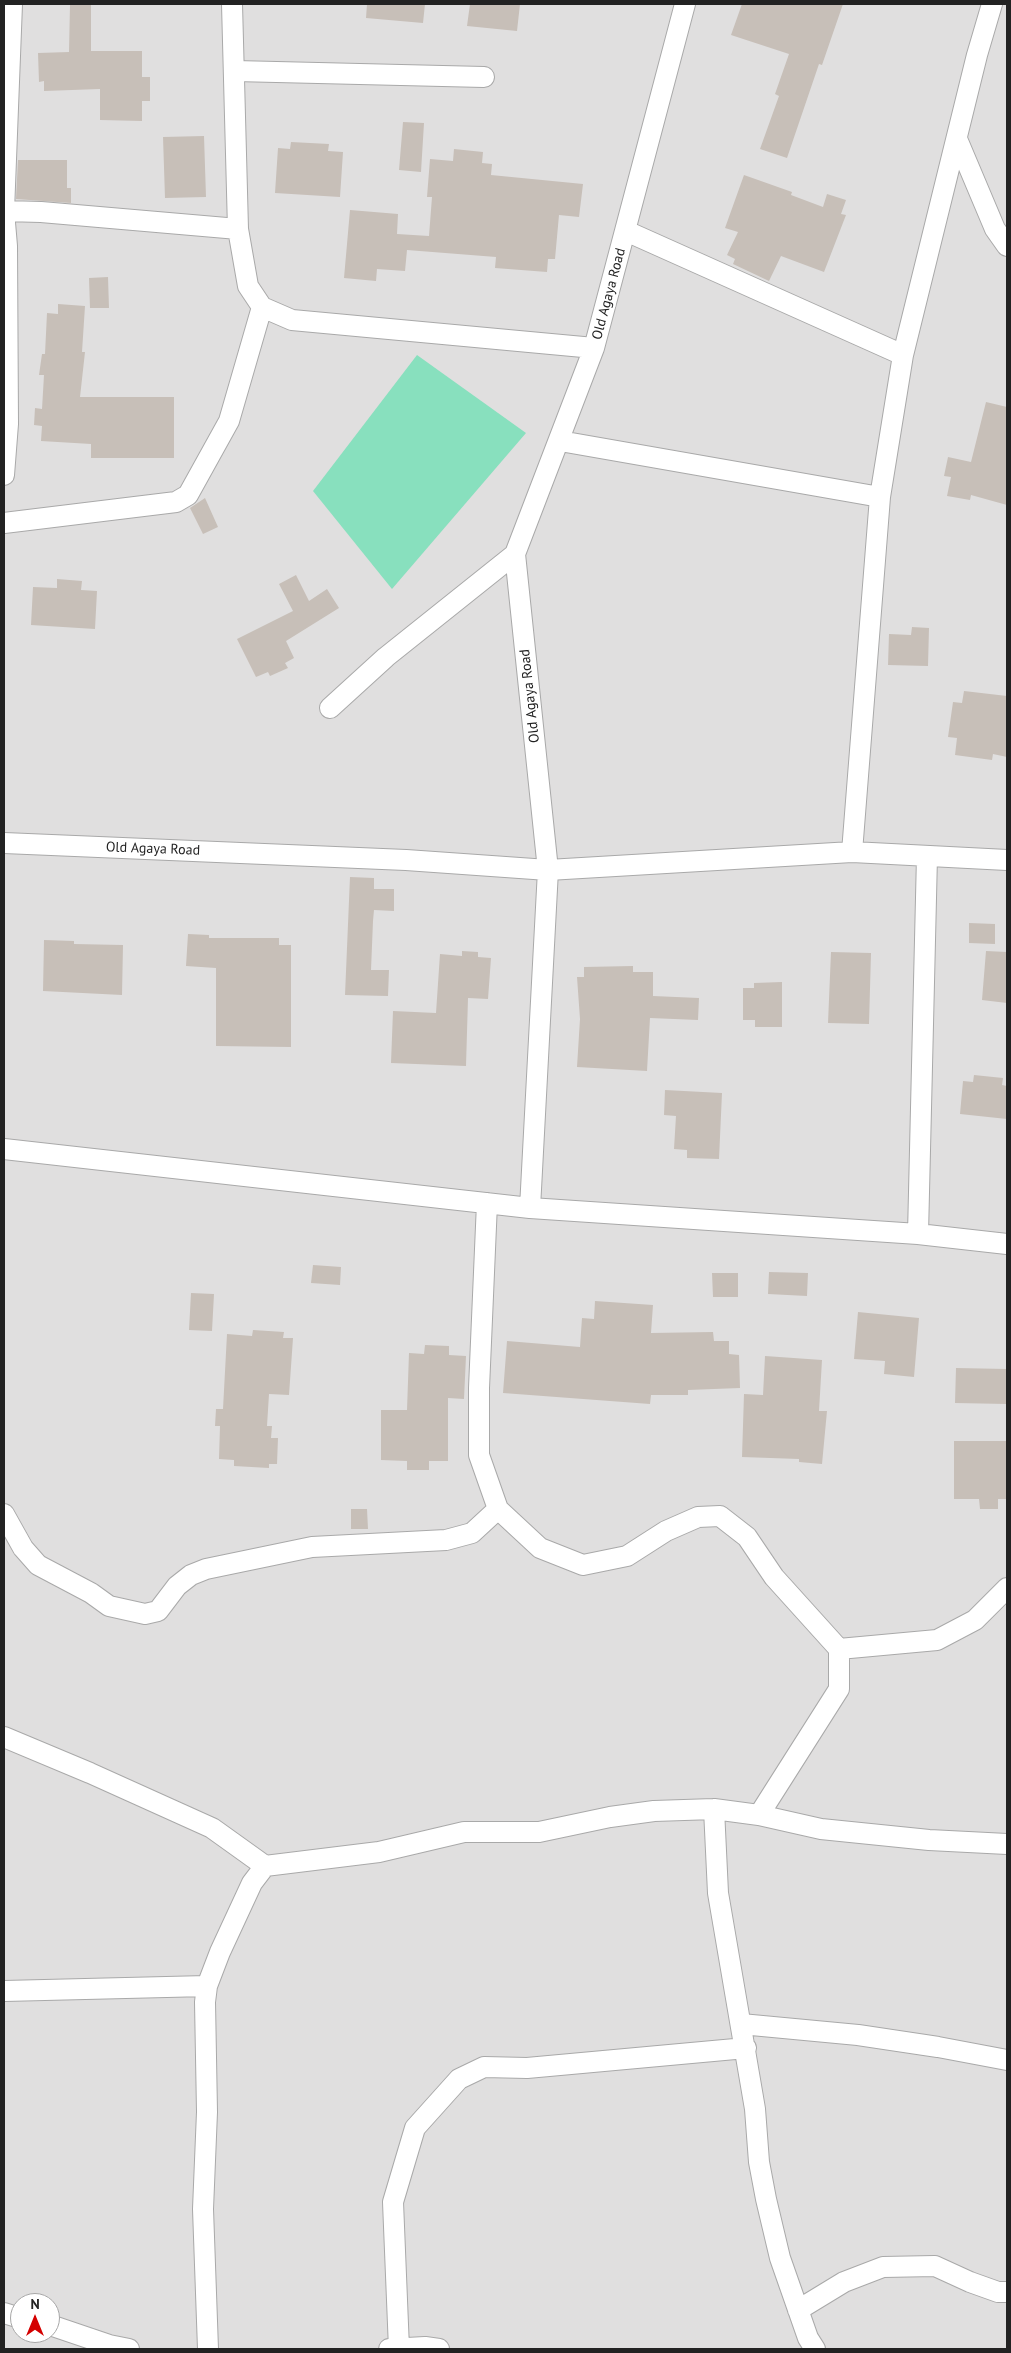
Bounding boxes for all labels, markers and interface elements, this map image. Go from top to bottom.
street label: Old Agaya Road [589,246,629,342]
street label: Old Agaya Road [517,648,543,744]
street label: Old Agaya Road [106,839,200,859]
north arrow [10,2293,60,2343]
text: N [30,2295,40,2313]

